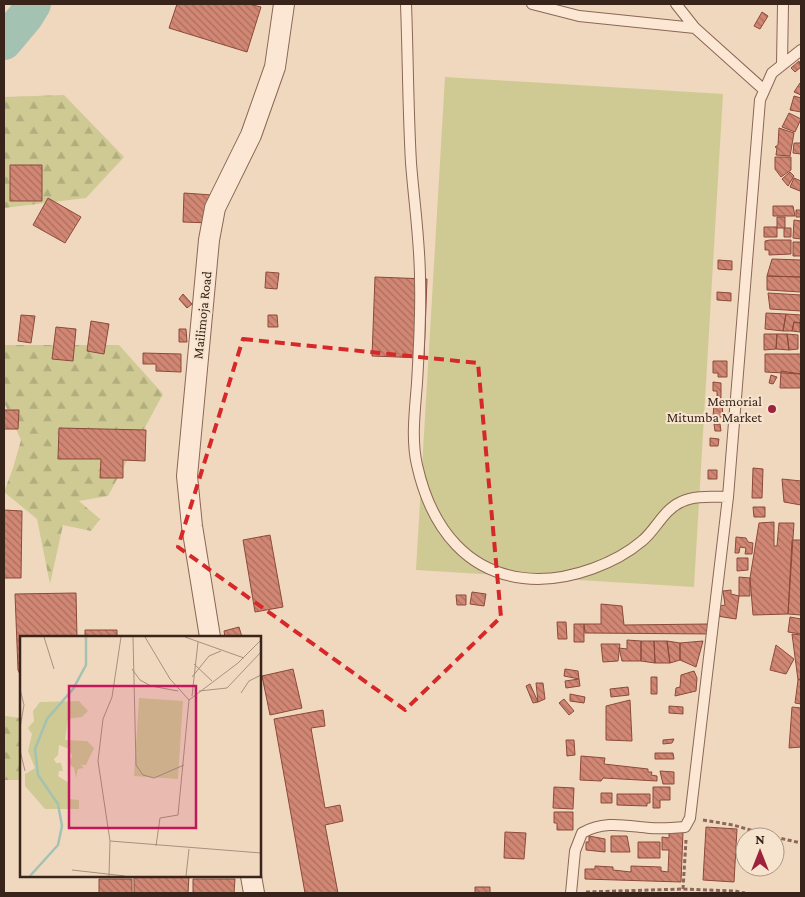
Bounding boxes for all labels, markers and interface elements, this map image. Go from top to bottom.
street label: Mailimoja Road [189,270,216,360]
place label: Memorial Mitumba Market [667,393,762,425]
marker: Memorial Mitumba Market [766,403,778,415]
inset map [20,636,261,877]
north arrow [735,827,785,877]
text: N [755,831,765,847]

